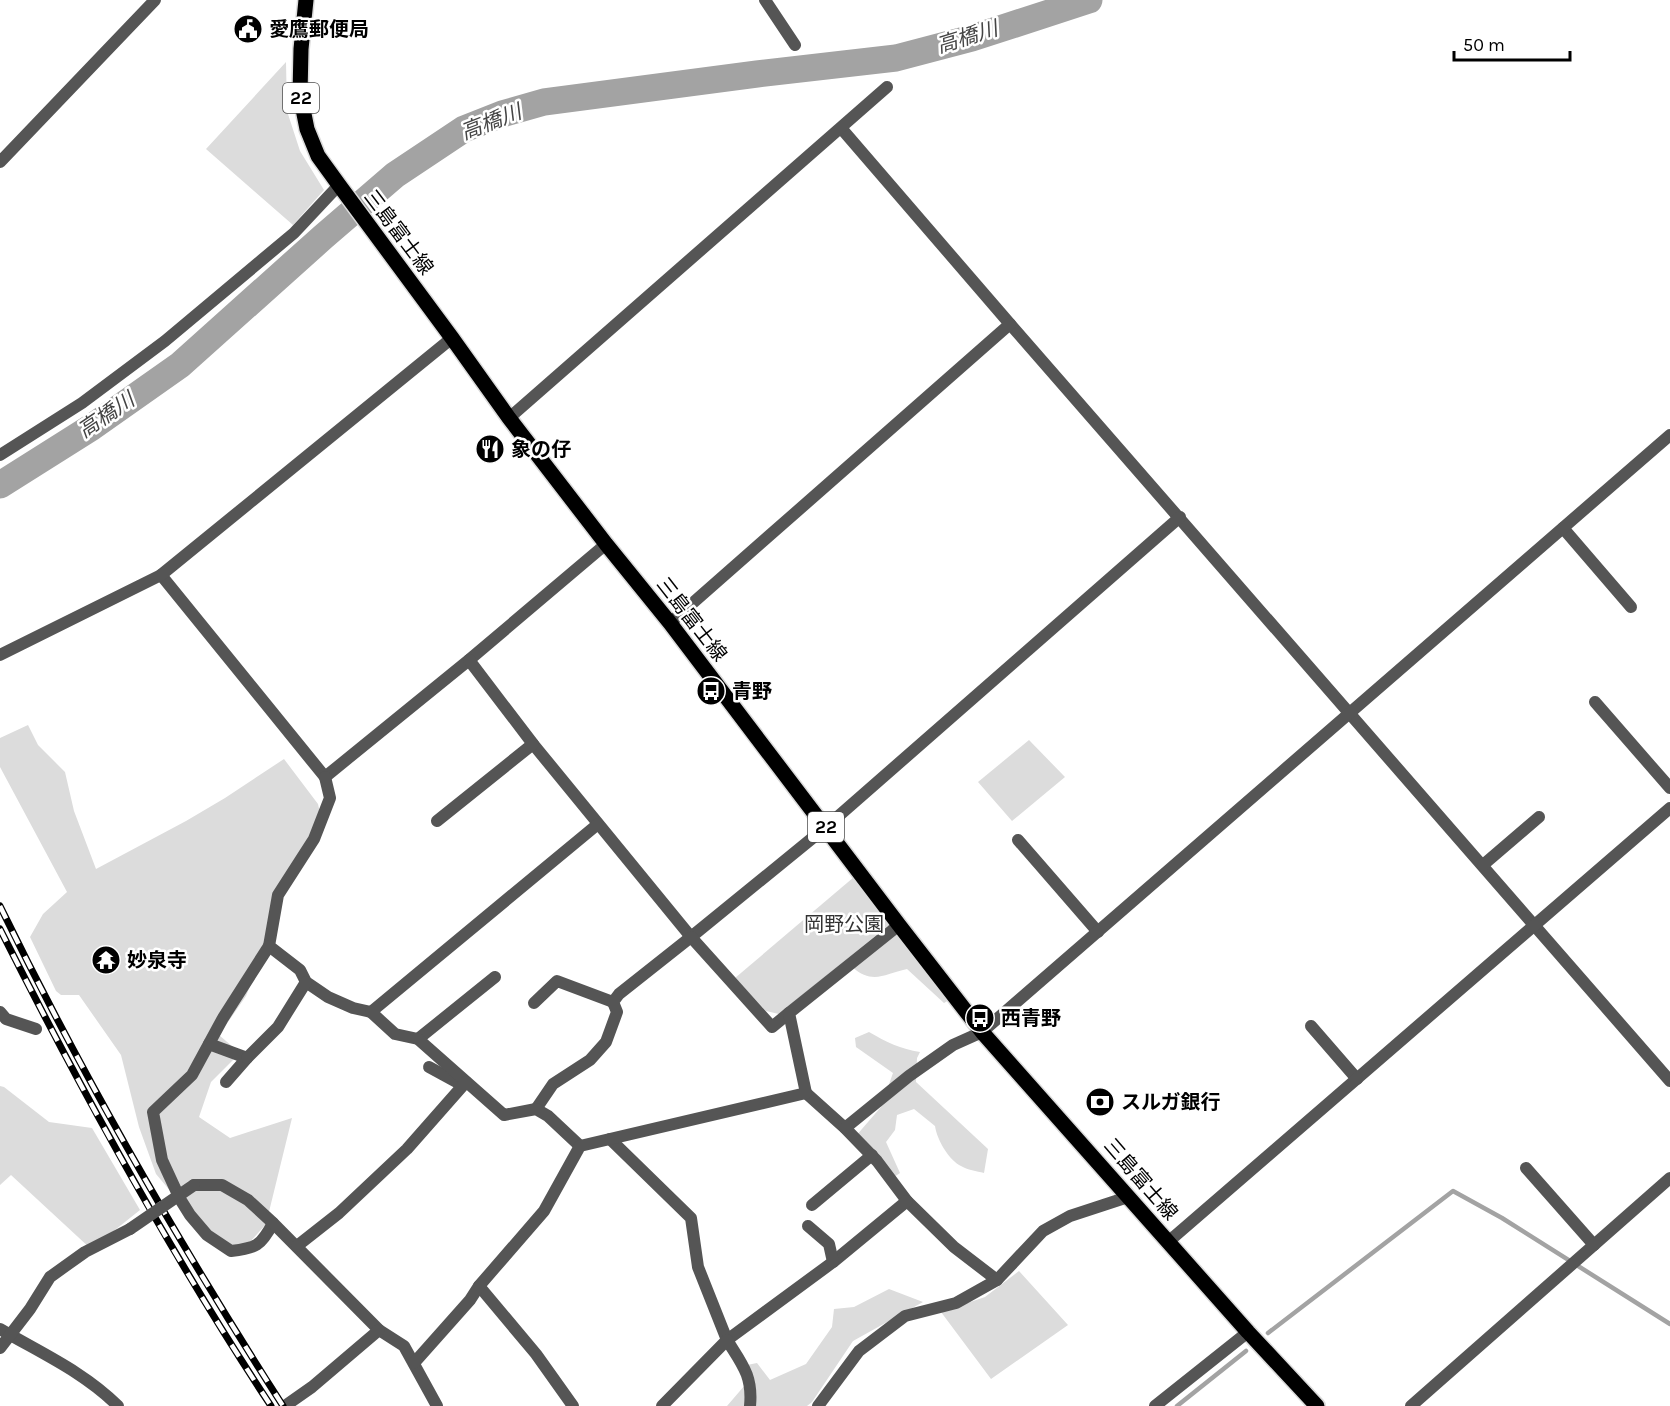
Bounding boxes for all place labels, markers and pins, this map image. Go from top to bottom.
public building icon: 愛鷹郵便局 [232,13,264,45]
place label: 愛鷹郵便局 [269,18,369,41]
restaurant icon: 象の仔 [474,433,506,465]
place label: 象の仔 [511,438,571,461]
bus stop icon: 青野 [695,675,727,707]
place label: 青野 [732,680,772,703]
temple icon: 妙泉寺 [90,944,122,976]
place label: 妙泉寺 [127,949,187,972]
bus stop icon: 西青野 [964,1002,996,1034]
place label: 西青野 [1001,1007,1061,1030]
bank icon: スルガ銀行 [1084,1086,1116,1118]
place label: スルガ銀行 [1121,1091,1220,1114]

